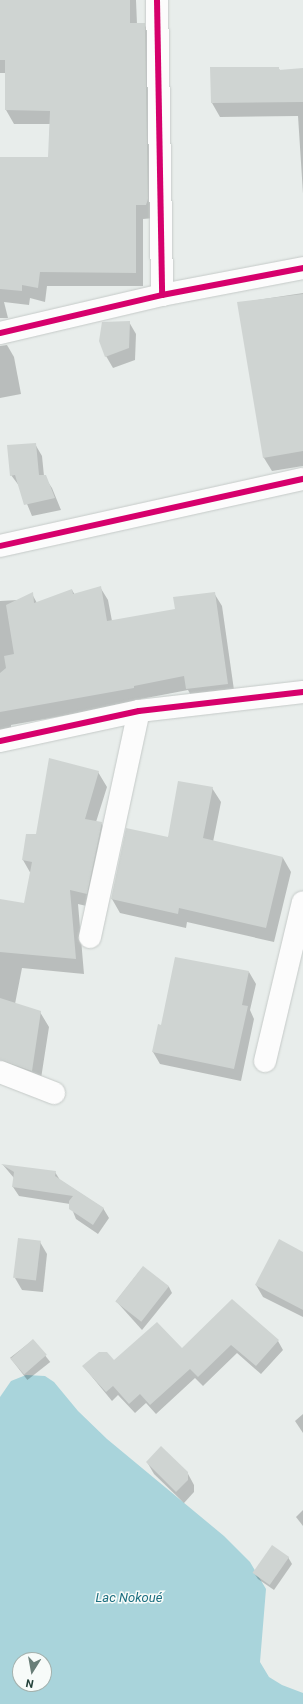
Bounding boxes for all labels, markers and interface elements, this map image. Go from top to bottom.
water label: Lac Nokoué [96,1590,162,1606]
north arrow [12,1652,52,1692]
text: N [25,1676,35,1690]

